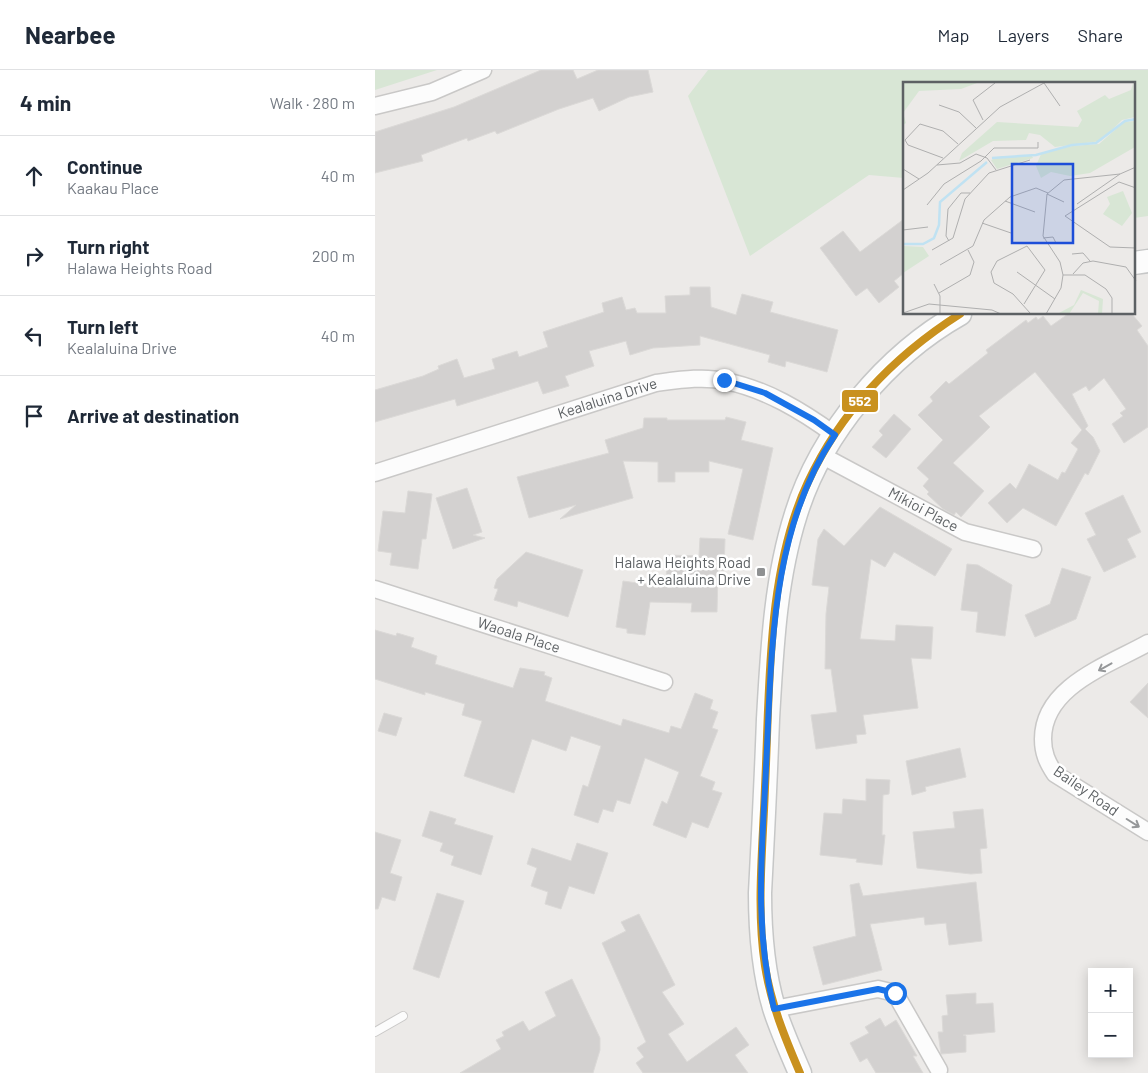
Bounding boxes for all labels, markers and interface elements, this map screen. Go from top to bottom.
text: Nearbee [25,20,116,49]
text: Map [937,24,969,46]
text: Layers [997,24,1050,46]
text: Share [1078,24,1123,46]
inset map [903,82,1135,315]
text: 4 min [20,90,71,115]
text: Walk · 280 m [270,93,355,112]
text: Continue [67,155,143,178]
icon: ahead [20,162,48,190]
text: 40 m [321,166,355,185]
text: Kaakau Place [67,178,159,197]
text: Turn right [67,235,149,258]
icon: right [20,242,48,270]
text: 200 m [312,246,355,265]
text: Halawa Heights Road [67,258,213,277]
text: Turn left [67,315,138,338]
icon: left [20,322,48,350]
text: 40 m [321,326,355,345]
text: Kealaluina Drive [67,338,177,357]
route end [713,369,736,392]
street label: Kealaluina Drive [555,373,659,422]
line badge: 552 [841,389,879,413]
text: 552 [849,392,872,409]
icon: arrive [20,402,48,430]
text: Arrive at destination [67,404,239,427]
street label: Mikioi Place [886,483,962,535]
place label: Halawa Heights Road + Kealaluina Drive [615,553,751,588]
marker: Halawa Heights Road + Kealaluina Drive [755,566,767,578]
street label: Waoala Place [475,613,563,656]
one-way arrow [1098,663,1113,672]
street label: Bailey Road [1051,761,1123,819]
one-way arrow [1126,818,1140,828]
map controls [1088,968,1133,1058]
button: + [1088,968,1133,1013]
route start [884,982,907,1005]
button: − [1088,1013,1133,1058]

